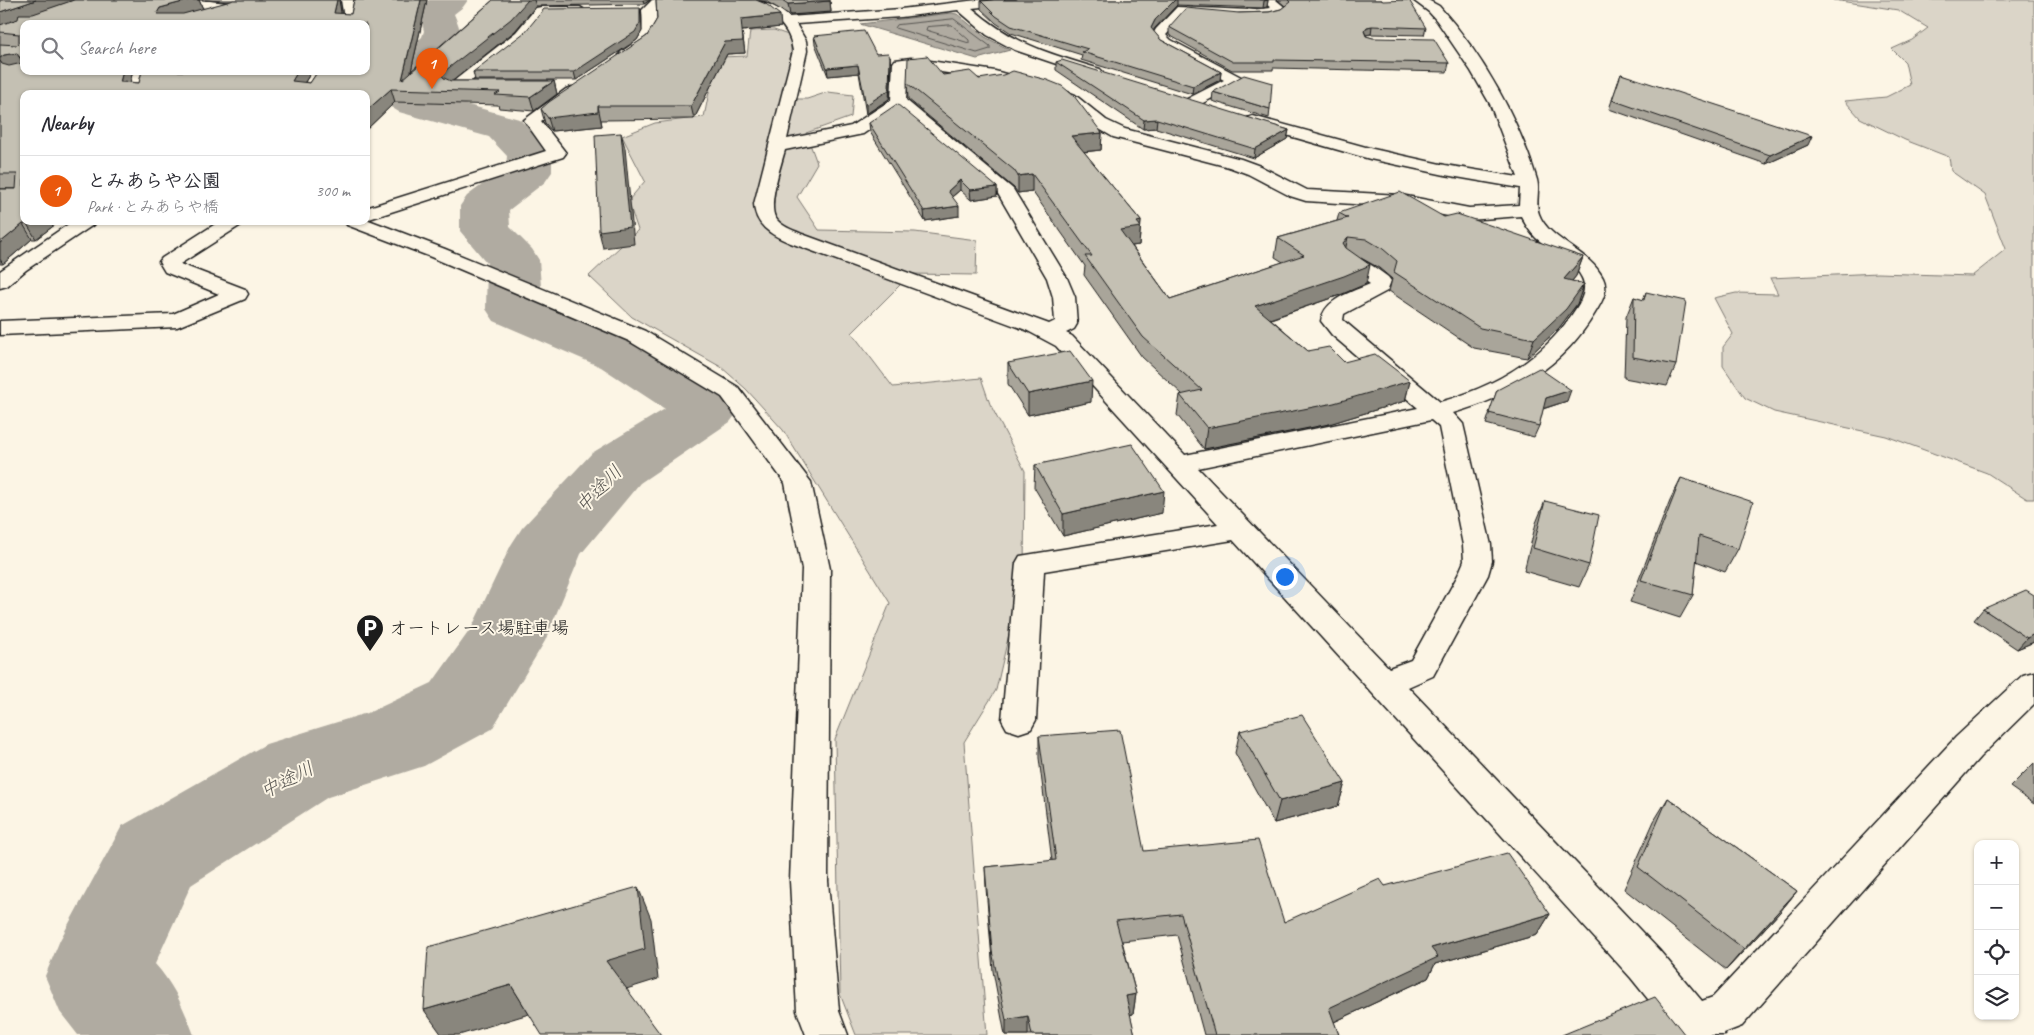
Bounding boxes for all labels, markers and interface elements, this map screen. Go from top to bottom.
search box [20,20,370,75]
icon: search [38,34,66,62]
text: Search here [78,36,155,60]
pin: 1 [416,48,448,89]
text: Nearby [40,110,93,136]
text: とみあらや公園 [87,169,221,193]
text: 1 [52,181,60,201]
text: 300 m [316,181,350,201]
text: Park · とみあらや橋 [87,197,219,217]
water label: 中途川 [571,460,627,518]
your location [1272,564,1298,590]
parking icon: オートレース場駐車場 [355,613,385,652]
place label: オートレース場駐車場 [389,617,569,639]
water label: 中途川 [256,756,318,804]
map controls [1974,840,2019,1020]
button: + [1974,840,2019,885]
button: − [1974,885,2019,930]
button: locate [1974,930,2019,975]
button: layers [1974,975,2019,1020]

